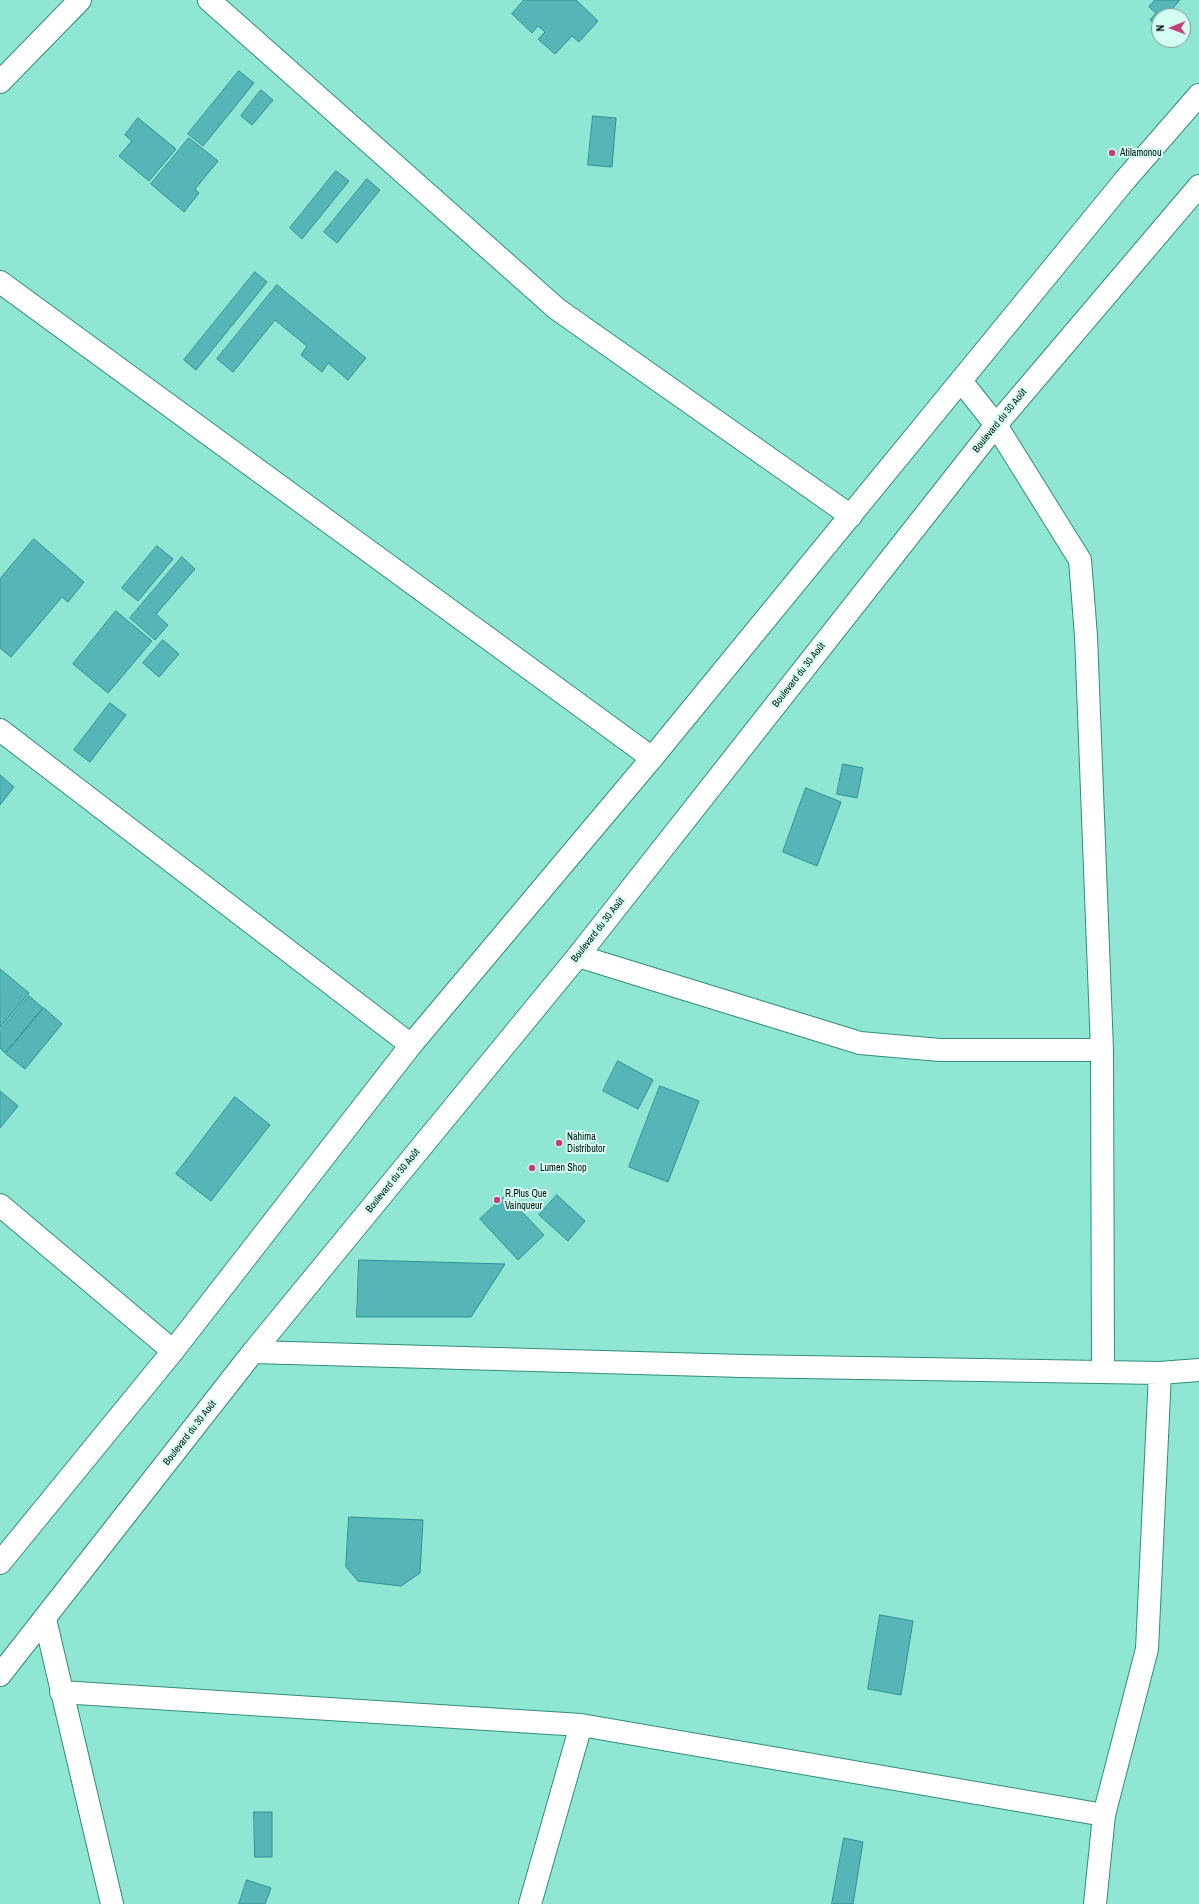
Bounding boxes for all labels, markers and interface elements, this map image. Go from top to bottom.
north arrow [1151,8,1191,48]
text: N [1153,25,1167,32]
place label: Atilamonou [1120,147,1161,159]
marker: Atilamonou [1107,148,1117,158]
street label: Boulevard du 30 Août [971,387,1029,455]
street label: Boulevard du 30 Août [770,640,828,710]
street label: Boulevard du 30 Août [569,895,627,965]
place label: Nahima Distributor [567,1131,605,1154]
marker: Nahima Distributor [554,1138,564,1148]
street label: Boulevard du 30 Août [364,1147,422,1215]
place label: Lumen Shop [540,1162,586,1174]
marker: Lumen Shop [527,1163,537,1173]
place label: R.Plus Que Vainqueur [505,1188,547,1212]
marker: R.Plus Que Vainqueur [492,1195,502,1205]
street label: Boulevard du 30 Août [161,1398,219,1468]

